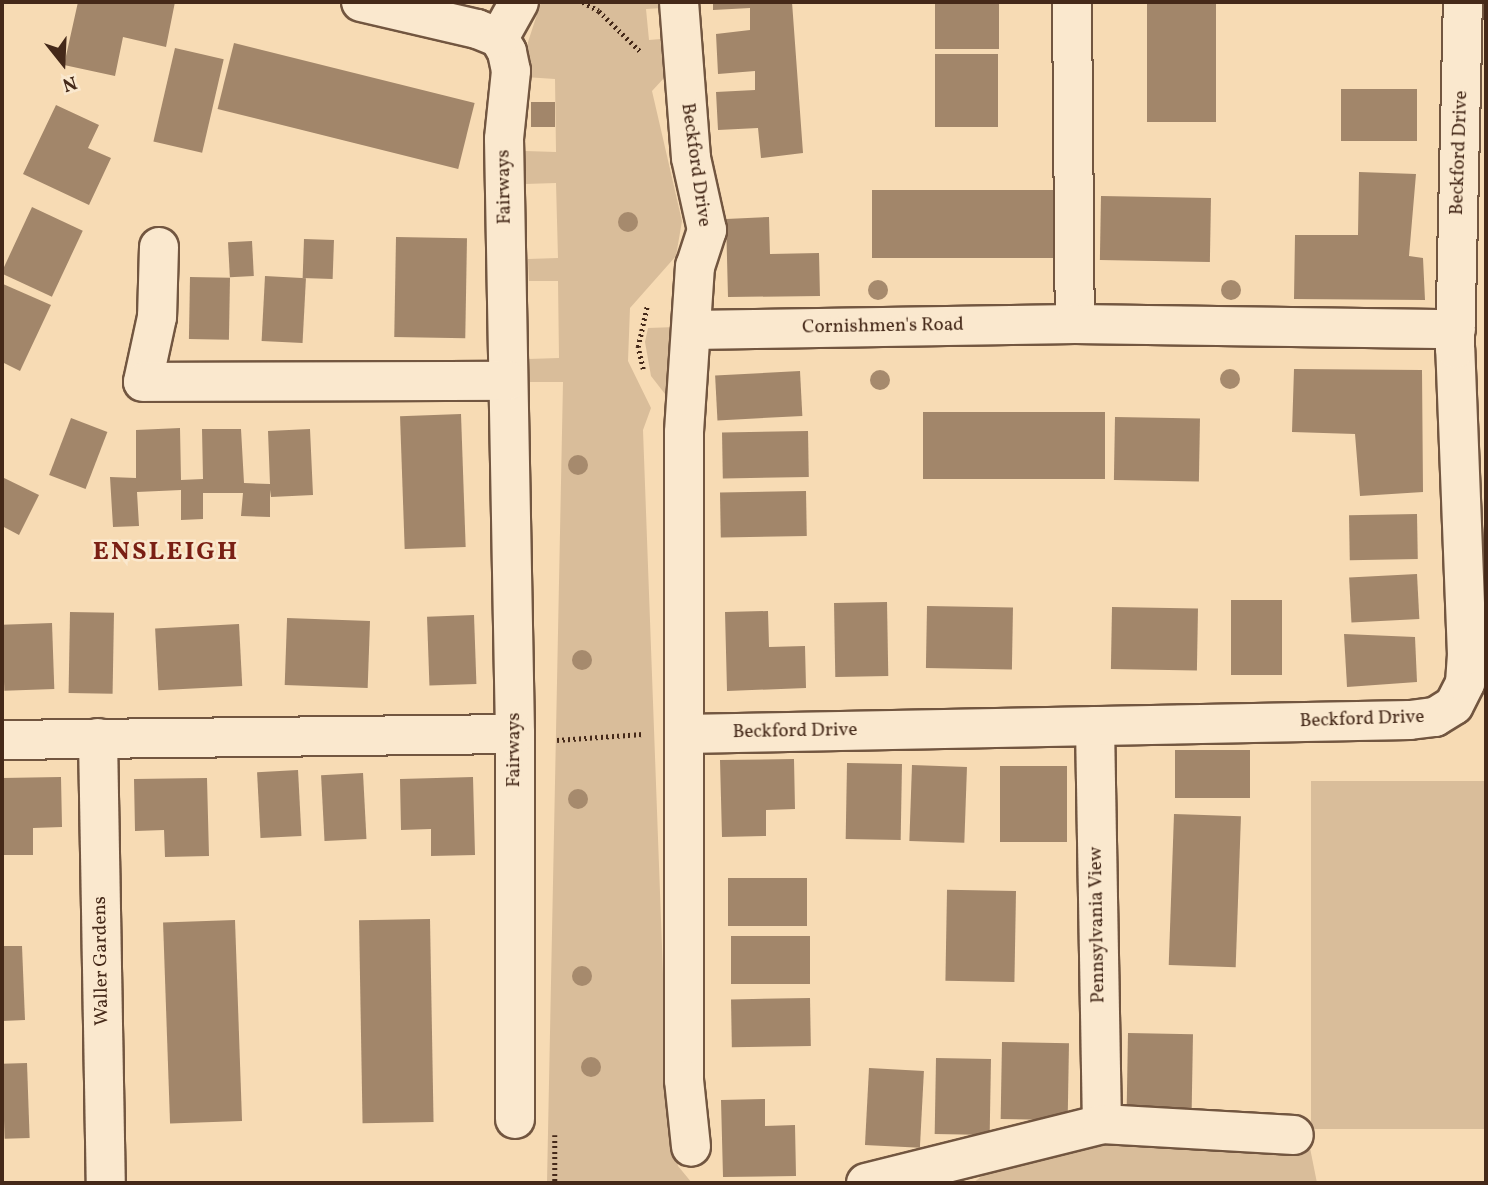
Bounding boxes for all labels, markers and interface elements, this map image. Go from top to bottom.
north arrow [28,28,98,98]
text: N [59,68,80,97]
street label: Beckford Drive [1446,90,1474,216]
street label: Beckford Drive [675,102,715,228]
street label: Fairways [493,149,517,225]
street label: Cornishmen's Road [802,314,964,340]
district label: ENSLEIGH [94,537,238,569]
street label: Beckford Drive [1299,706,1425,734]
street label: Fairways [504,713,526,787]
street label: Beckford Drive [732,720,858,744]
street label: Pennsylvania View [1085,846,1111,1004]
street label: Waller Gardens [89,896,115,1026]

